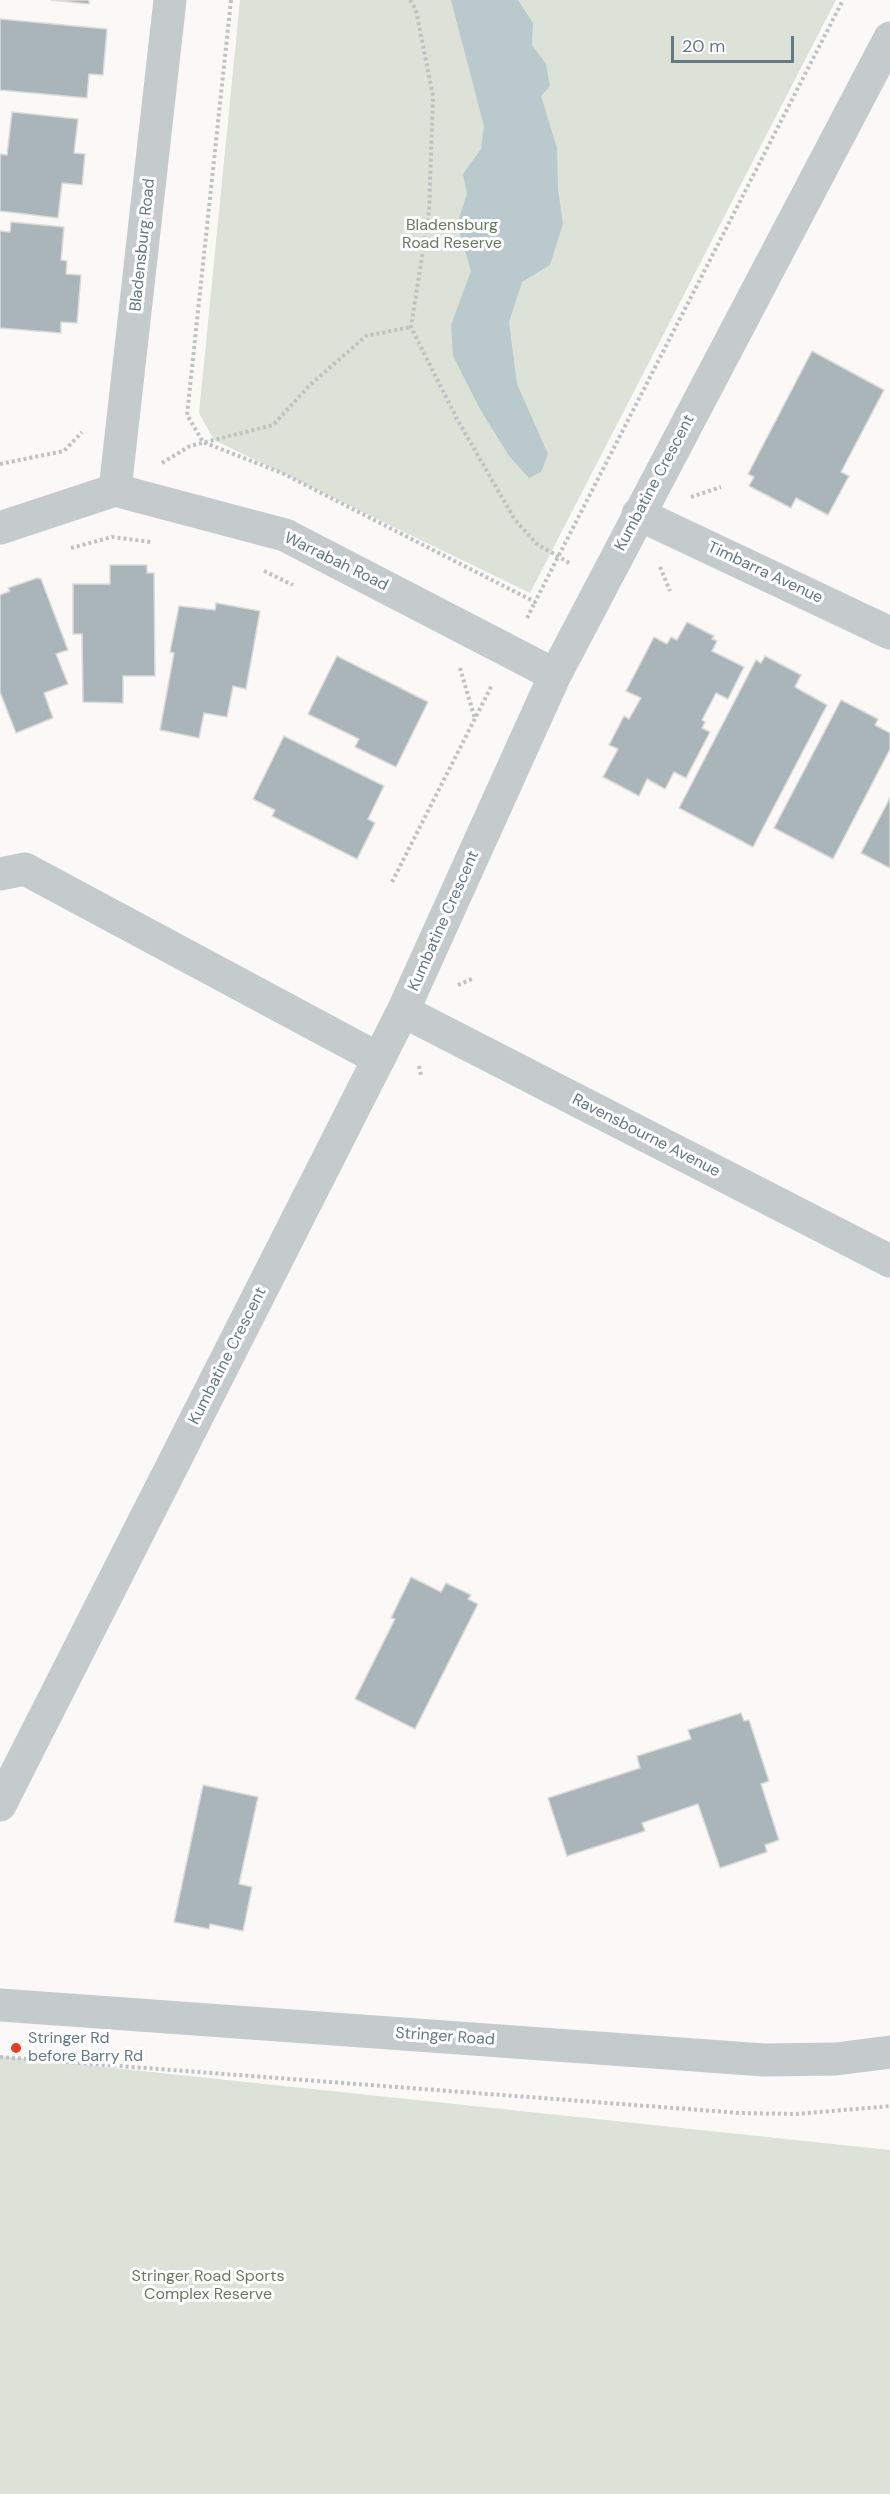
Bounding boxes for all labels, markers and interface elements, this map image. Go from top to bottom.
scale bar [674,24,797,62]
text: 20 m [682,34,725,58]
street label: Bladensburg Road [126,178,160,312]
park label: Bladensburg Road Reserve [402,216,502,254]
street label: Kumbatine Crescent [611,412,699,554]
street label: Warrabah Road [281,529,391,595]
street label: Timbarra Avenue [704,538,826,608]
street label: Kumbatine Crescent [404,848,484,994]
street label: Ravensbourne Avenue [569,1090,723,1182]
street label: Kumbatine Crescent [185,1284,271,1428]
street label: Stringer Road [395,2024,495,2050]
place label: Stringer Rd before Barry Rd [28,2029,143,2067]
marker: Stringer Rd before Barry Rd [9,2041,23,2055]
park label: Stringer Road Sports Complex Reserve [132,2267,284,2305]

